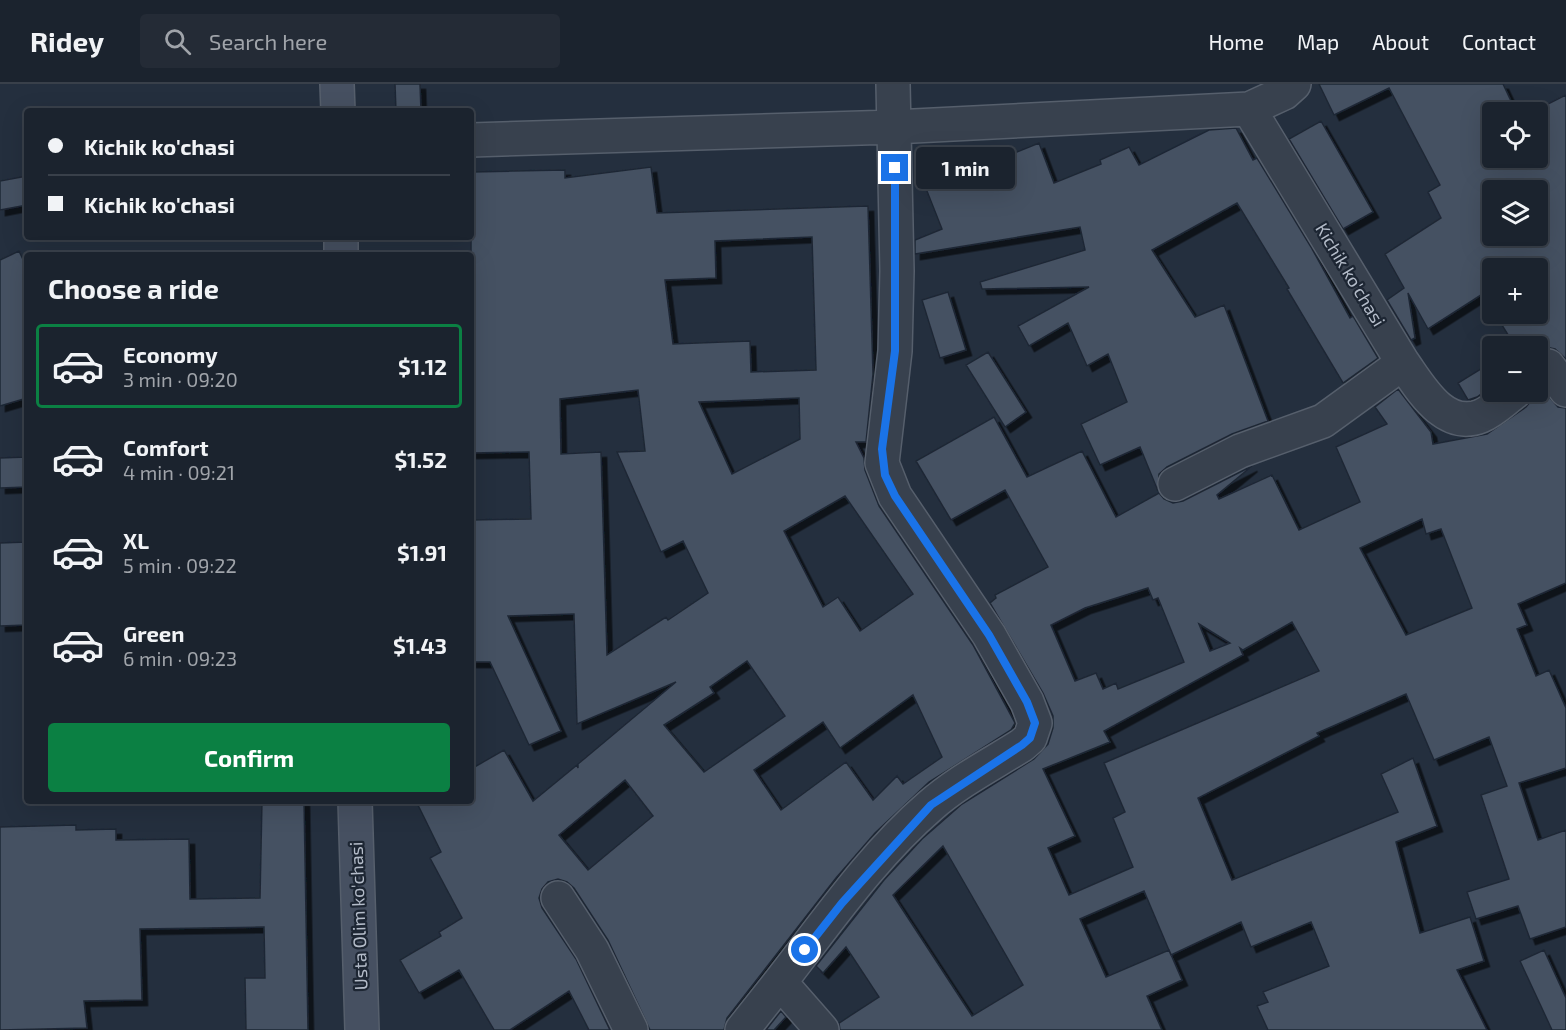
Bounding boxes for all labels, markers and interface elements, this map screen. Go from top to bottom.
search box [140,14,560,68]
text: Ridey [30,24,104,58]
icon: search [161,25,194,58]
text: Search here [209,28,327,54]
text: Home [1208,29,1264,54]
text: Map [1297,29,1339,54]
text: About [1372,29,1429,54]
text: Contact [1462,29,1536,54]
map controls [1482,102,1548,402]
button: locate [1482,102,1548,168]
text: Kichik ko'chasi [84,133,235,159]
callout: 1 min [916,147,1015,189]
route end [881,154,908,181]
text: 1 min [941,156,990,180]
button: layers [1482,180,1548,246]
text: Kichik ko'chasi [84,191,235,217]
street label: Kichik ko'chasi [1311,219,1390,330]
button: + [1482,258,1548,324]
text: Choose a ride [48,272,219,304]
button: − [1482,336,1548,402]
icon: car [51,339,105,393]
text: Economy [123,341,218,367]
text: $1.12 [398,353,447,379]
text: 3 min · 09:20 [123,367,238,391]
icon: car [51,432,105,486]
text: Comfort [123,434,208,460]
text: $1.52 [394,446,447,472]
text: 4 min · 09:21 [123,460,235,484]
icon: car [51,525,105,579]
text: XL [123,527,149,553]
text: $1.91 [397,539,447,565]
text: 5 min · 09:22 [123,553,237,577]
icon: car [51,618,105,672]
text: Green [123,620,185,646]
text: $1.43 [393,632,447,658]
text: 6 min · 09:23 [123,646,237,670]
button: Confirm [48,723,450,792]
street label: Usta Olim ko'chasi [344,841,372,991]
route start [791,936,818,963]

